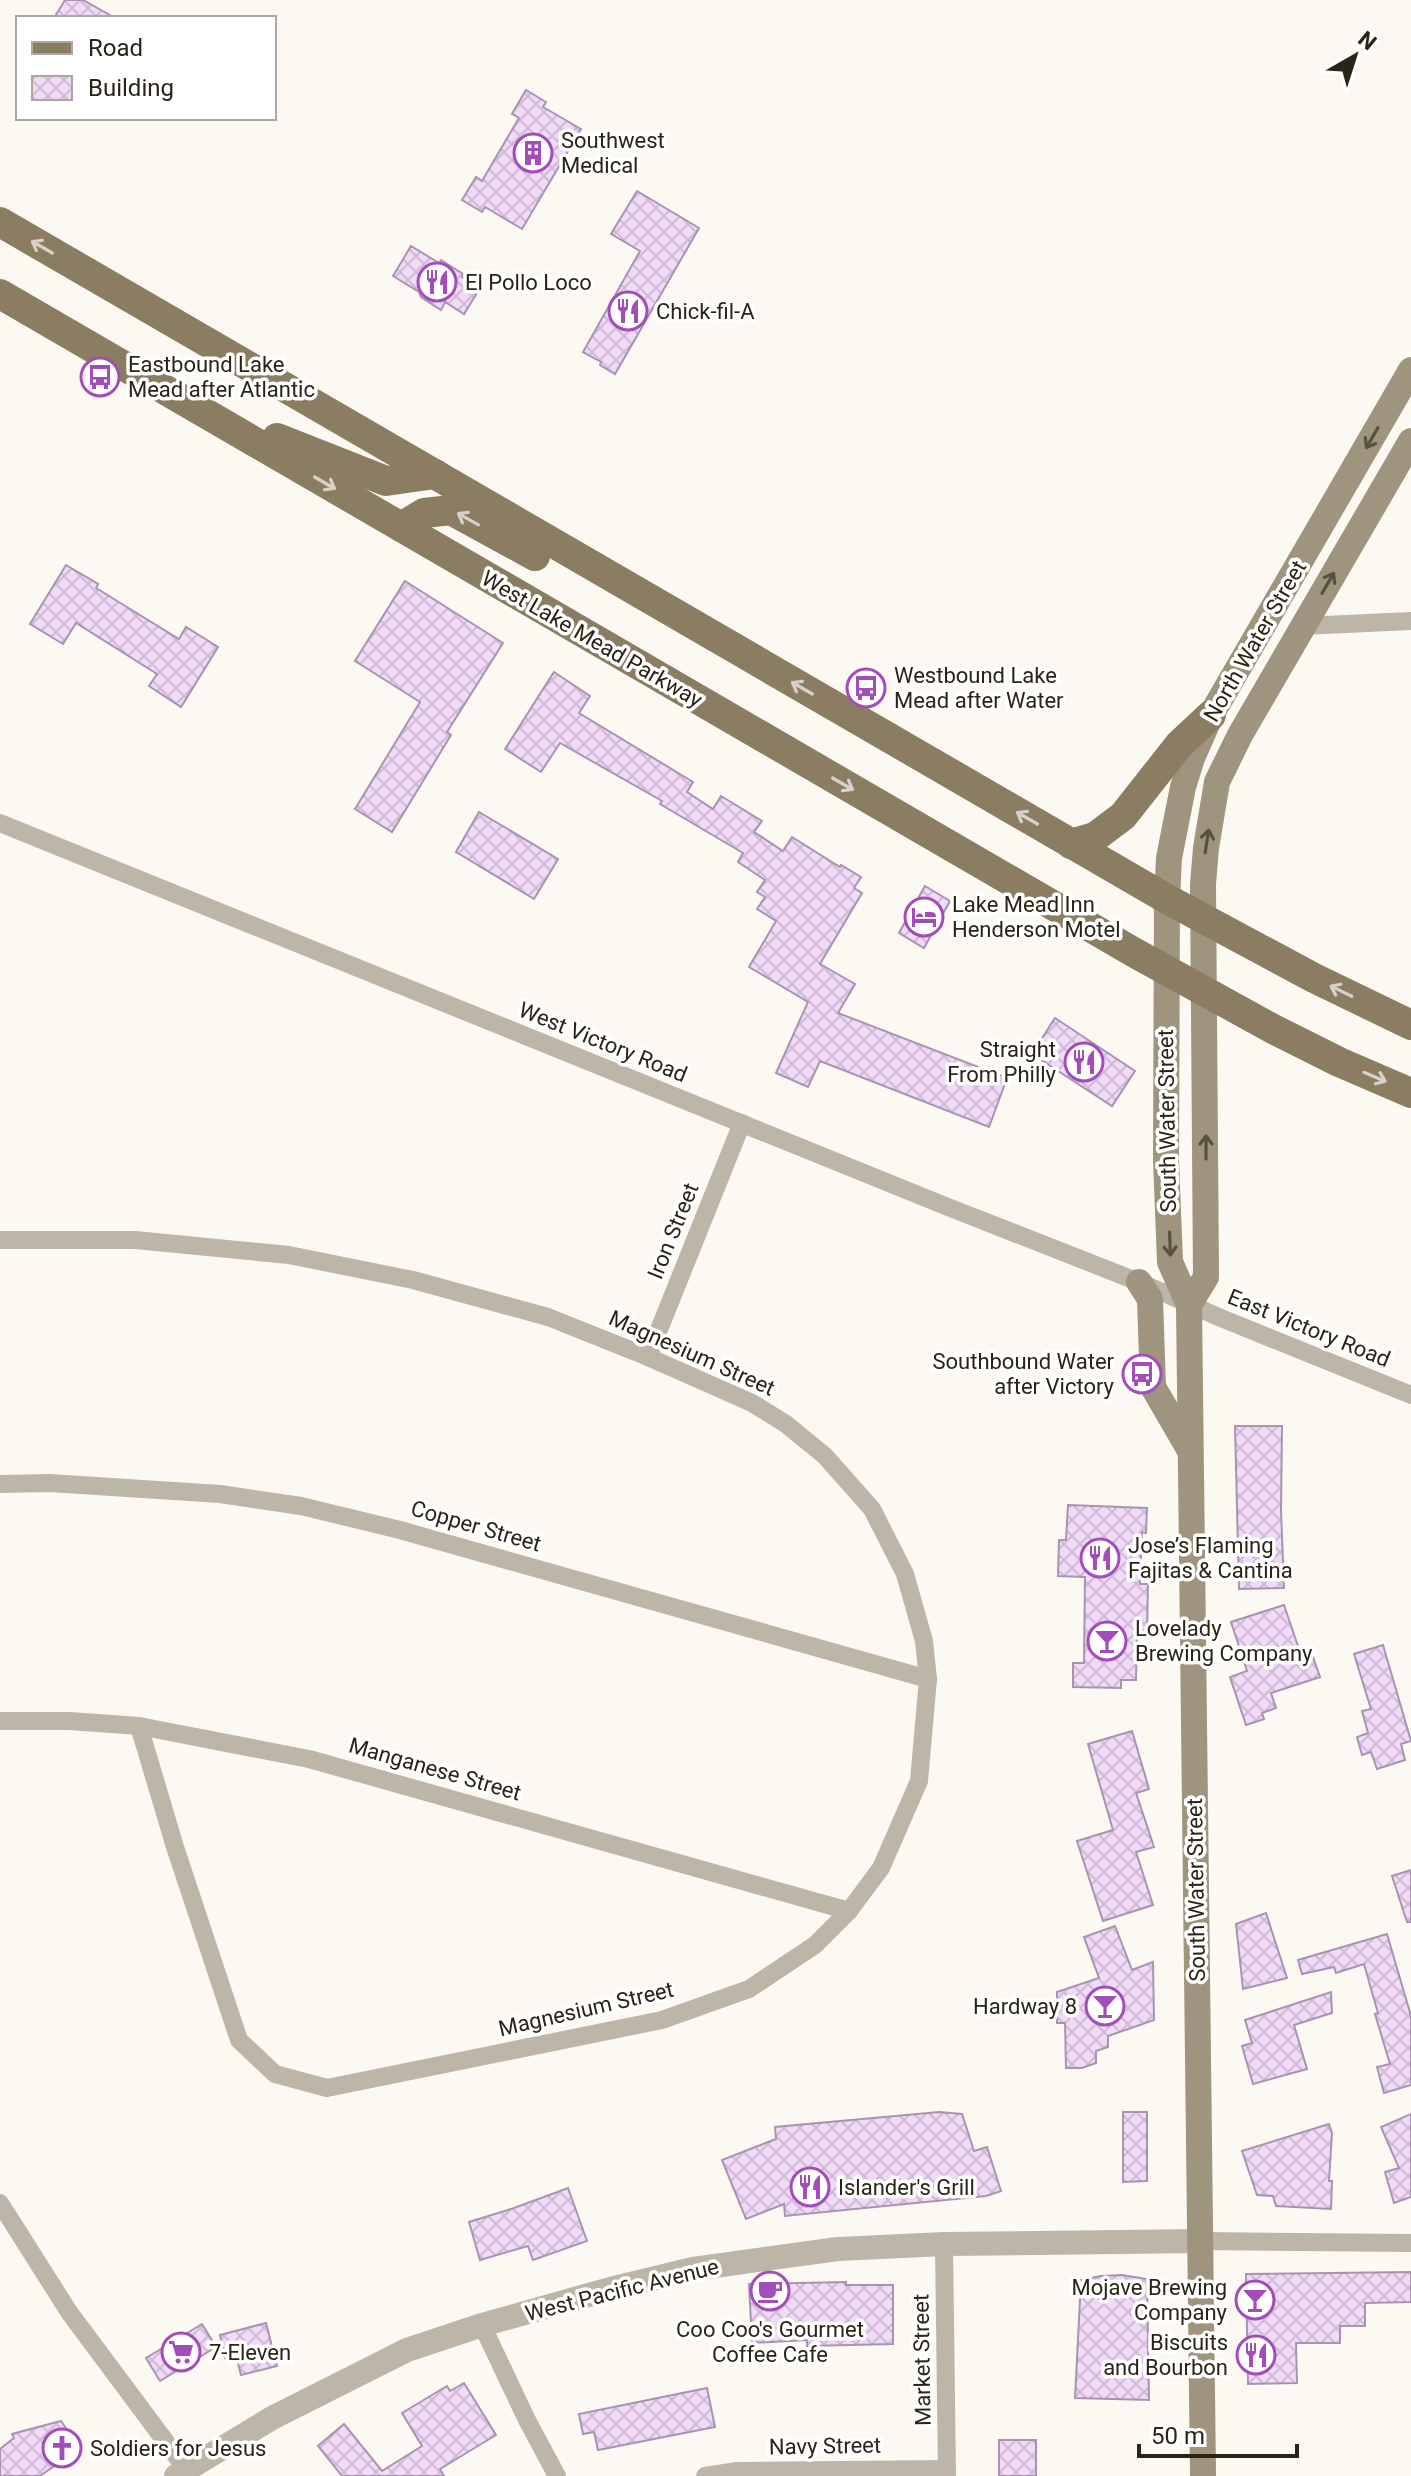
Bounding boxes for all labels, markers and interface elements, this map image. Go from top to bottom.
legend [16,16,276,120]
north arrow [1315,16,1395,96]
text: N [1353,26,1381,55]
text: Road [88,34,143,62]
text: Building [88,74,174,102]
place label: Southwest Medical [561,128,665,178]
building icon: Southwest Medical [512,132,554,174]
one-way arrow [31,239,54,255]
restaurant icon: El Pollo Loco [416,261,458,303]
place label: El Pollo Loco [465,270,592,295]
restaurant icon: Chick-fil-A [607,290,649,332]
place label: Chick-fil-A [656,299,755,324]
place label: Eastbound Lake Mead after Atlantic [128,352,315,402]
bus stop icon: Eastbound Lake Mead after Atlantic [79,356,121,398]
one-way arrow [1364,426,1380,449]
one-way arrow [313,475,336,491]
one-way arrow [457,511,480,527]
street label: North Water Street [1199,556,1311,726]
street label: West Lake Mead Parkway [477,566,707,713]
one-way arrow [1320,572,1336,595]
place label: Westbound Lake Mead after Water [894,663,1064,713]
bus stop icon: Westbound Lake Mead after Water [845,667,887,709]
one-way arrow [791,680,814,696]
one-way arrow [831,776,854,792]
one-way arrow [1016,810,1039,826]
one-way arrow [1201,829,1216,854]
place label: Lake Mead Inn Henderson Motel [952,892,1121,942]
hotel icon: Lake Mead Inn Henderson Motel [903,896,945,938]
one-way arrow [1329,983,1353,998]
street label: West Victory Road [515,997,691,1087]
street label: South Water Street [1153,1029,1181,1213]
place label: Straight From Philly [947,1037,1057,1087]
restaurant icon: Straight From Philly [1063,1041,1105,1083]
one-way arrow [1362,1071,1386,1086]
one-way arrow [1198,1134,1214,1161]
street label: Iron Street [642,1179,704,1283]
one-way arrow [1162,1230,1177,1257]
street label: East Victory Road [1224,1284,1394,1372]
street label: Magnesium Street [605,1305,779,1401]
place label: Southbound Water after Victory [932,1349,1115,1399]
bus stop icon: Southbound Water after Victory [1121,1353,1163,1395]
street label: Copper Street [408,1495,544,1557]
place label: Jose’s Flaming Fajitas & Cantina [1128,1533,1293,1583]
restaurant icon: Jose’s Flaming Fajitas & Cantina [1079,1537,1121,1579]
place label: Lovelady Brewing Company [1135,1616,1313,1666]
bar icon: Lovelady Brewing Company [1086,1620,1128,1662]
street label: Manganese Street [346,1732,524,1806]
street label: South Water Street [1182,1798,1210,1982]
street label: Magnesium Street [496,1977,676,2041]
bar icon: Hardway 8 [1084,1985,1126,2027]
place label: Hardway 8 [973,1994,1077,2019]
restaurant icon: Islander's Grill [789,2166,831,2208]
place label: Islander's Grill [838,2175,975,2200]
street label: West Pacific Avenue [523,2254,721,2326]
cafe icon: Coo Coo's Gourmet Coffee Cafe [749,2270,791,2312]
place label: Mojave Brewing Company [1072,2275,1228,2325]
bar icon: Mojave Brewing Company [1234,2279,1276,2321]
street label: Market Street [908,2294,936,2426]
place label: Coo Coo's Gourmet Coffee Cafe [676,2317,864,2367]
place label: Biscuits and Bourbon [1103,2330,1228,2380]
supermarket icon: 7-Eleven [160,2331,202,2373]
restaurant icon: Biscuits and Bourbon [1235,2334,1277,2376]
place label: 7-Eleven [209,2340,291,2365]
scale bar [1139,2408,1297,2458]
text: 50 m [1151,2422,1205,2450]
church icon: Soldiers for Jesus [41,2427,83,2469]
street label: Navy Street [769,2433,881,2459]
place label: Soldiers for Jesus [90,2436,266,2461]

